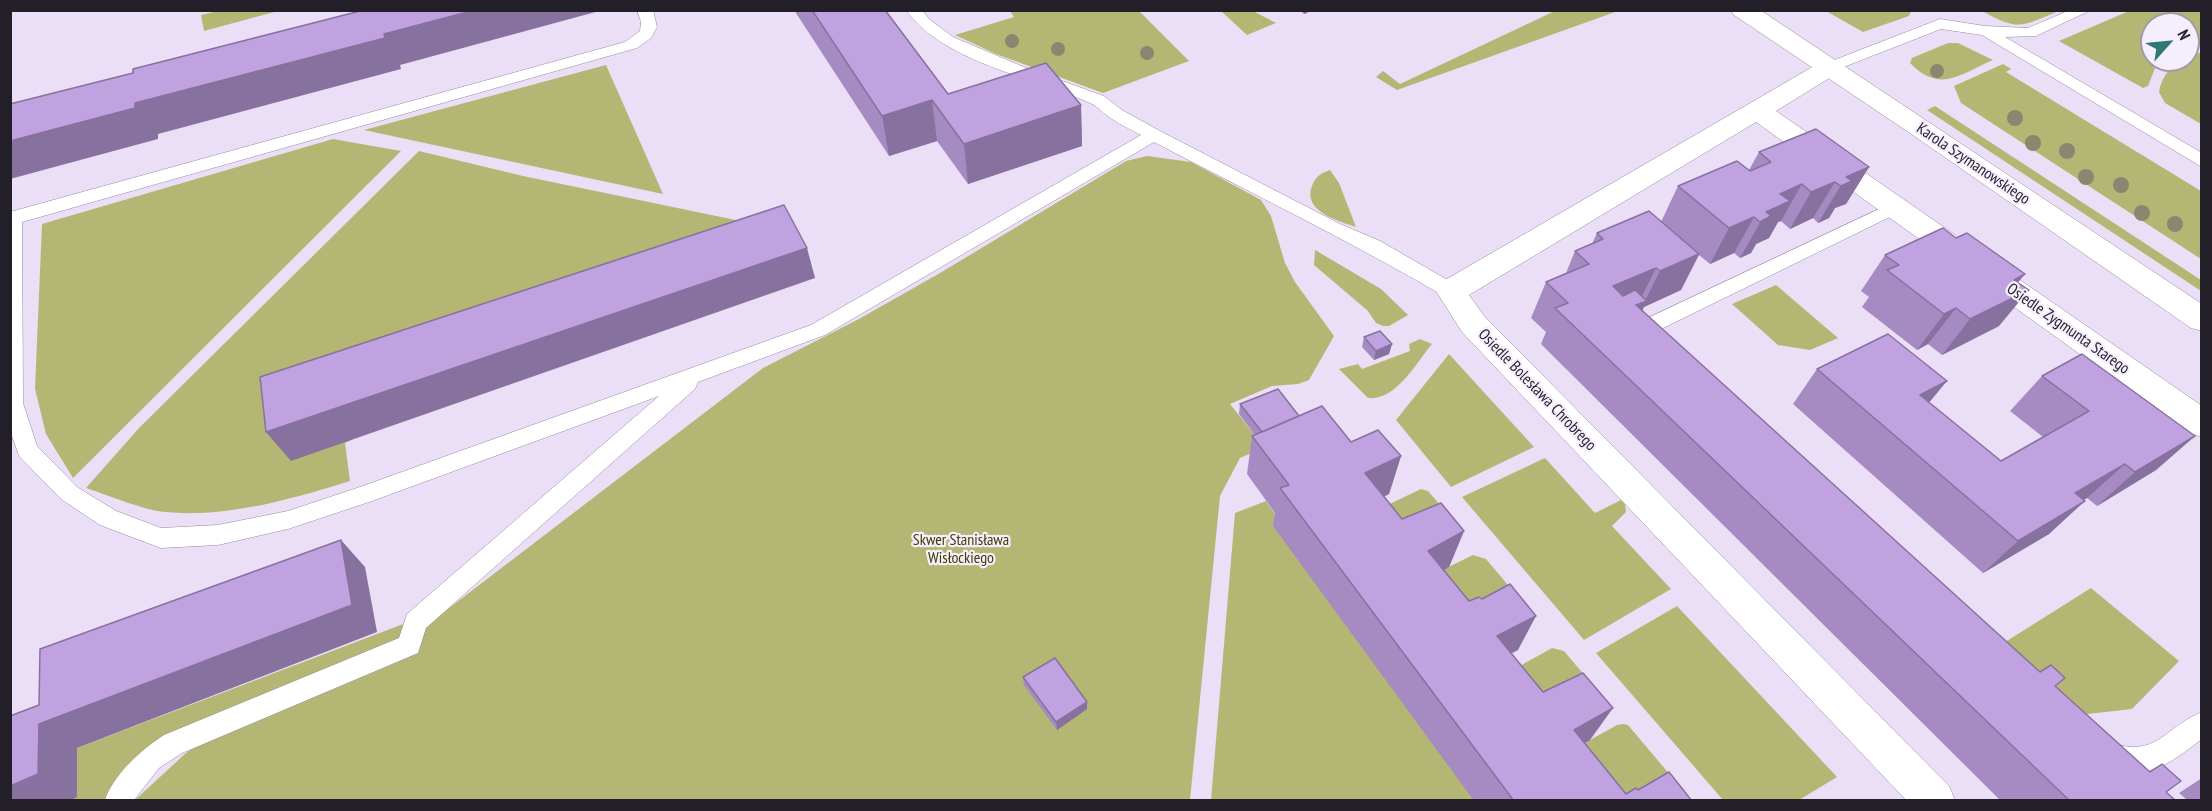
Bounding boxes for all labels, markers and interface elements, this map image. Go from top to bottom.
north arrow [2140,12,2200,72]
text: N [2173,26,2195,43]
street label: Karola Szymanowskiego [1913,119,2033,209]
street label: Osiedle Zygmunta Starego [2003,279,2133,379]
street label: Osiedle Bolesława Chrobrego [1474,325,1600,455]
park label: Skwer Stanisława Wisłockiego [913,530,1009,568]

